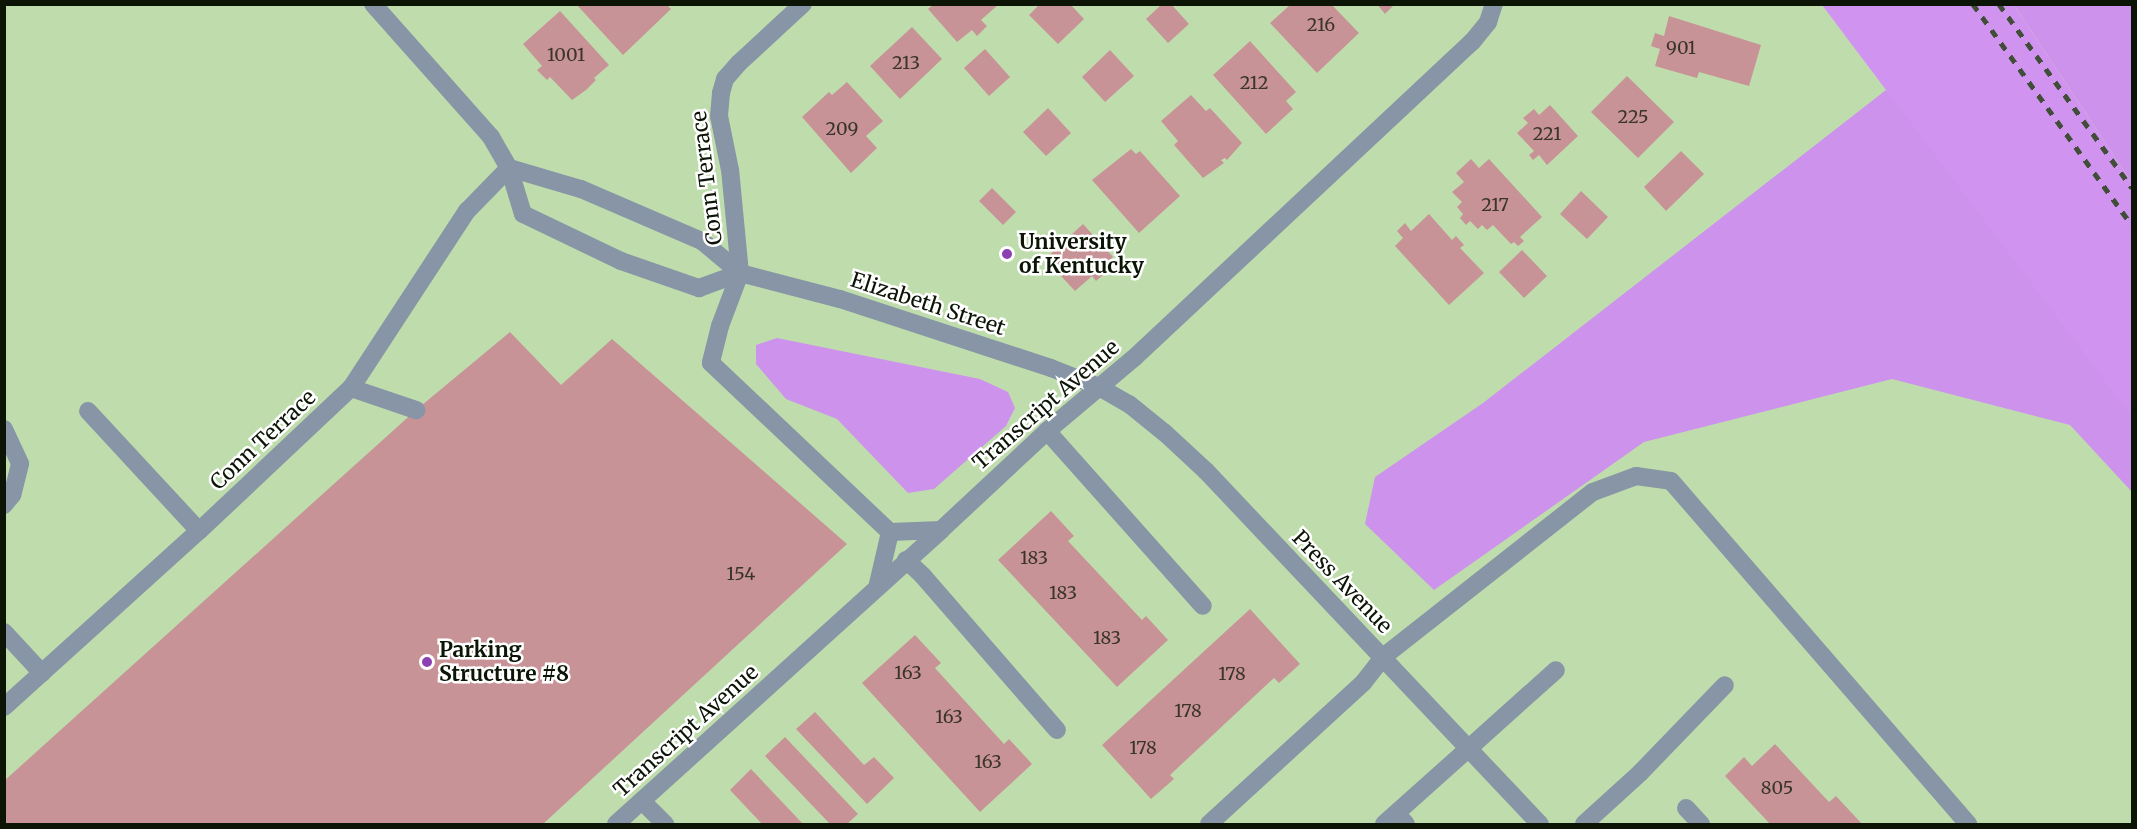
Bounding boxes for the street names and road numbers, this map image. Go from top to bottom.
street label: Conn Terrace [686,110,728,246]
street label: Elizabeth Street [848,267,1008,341]
street label: Transcript Avenue [968,335,1124,475]
street label: Conn Terrace [205,385,321,495]
street label: Press Avenue [1287,525,1397,639]
street label: Transcript Avenue [609,660,763,802]

